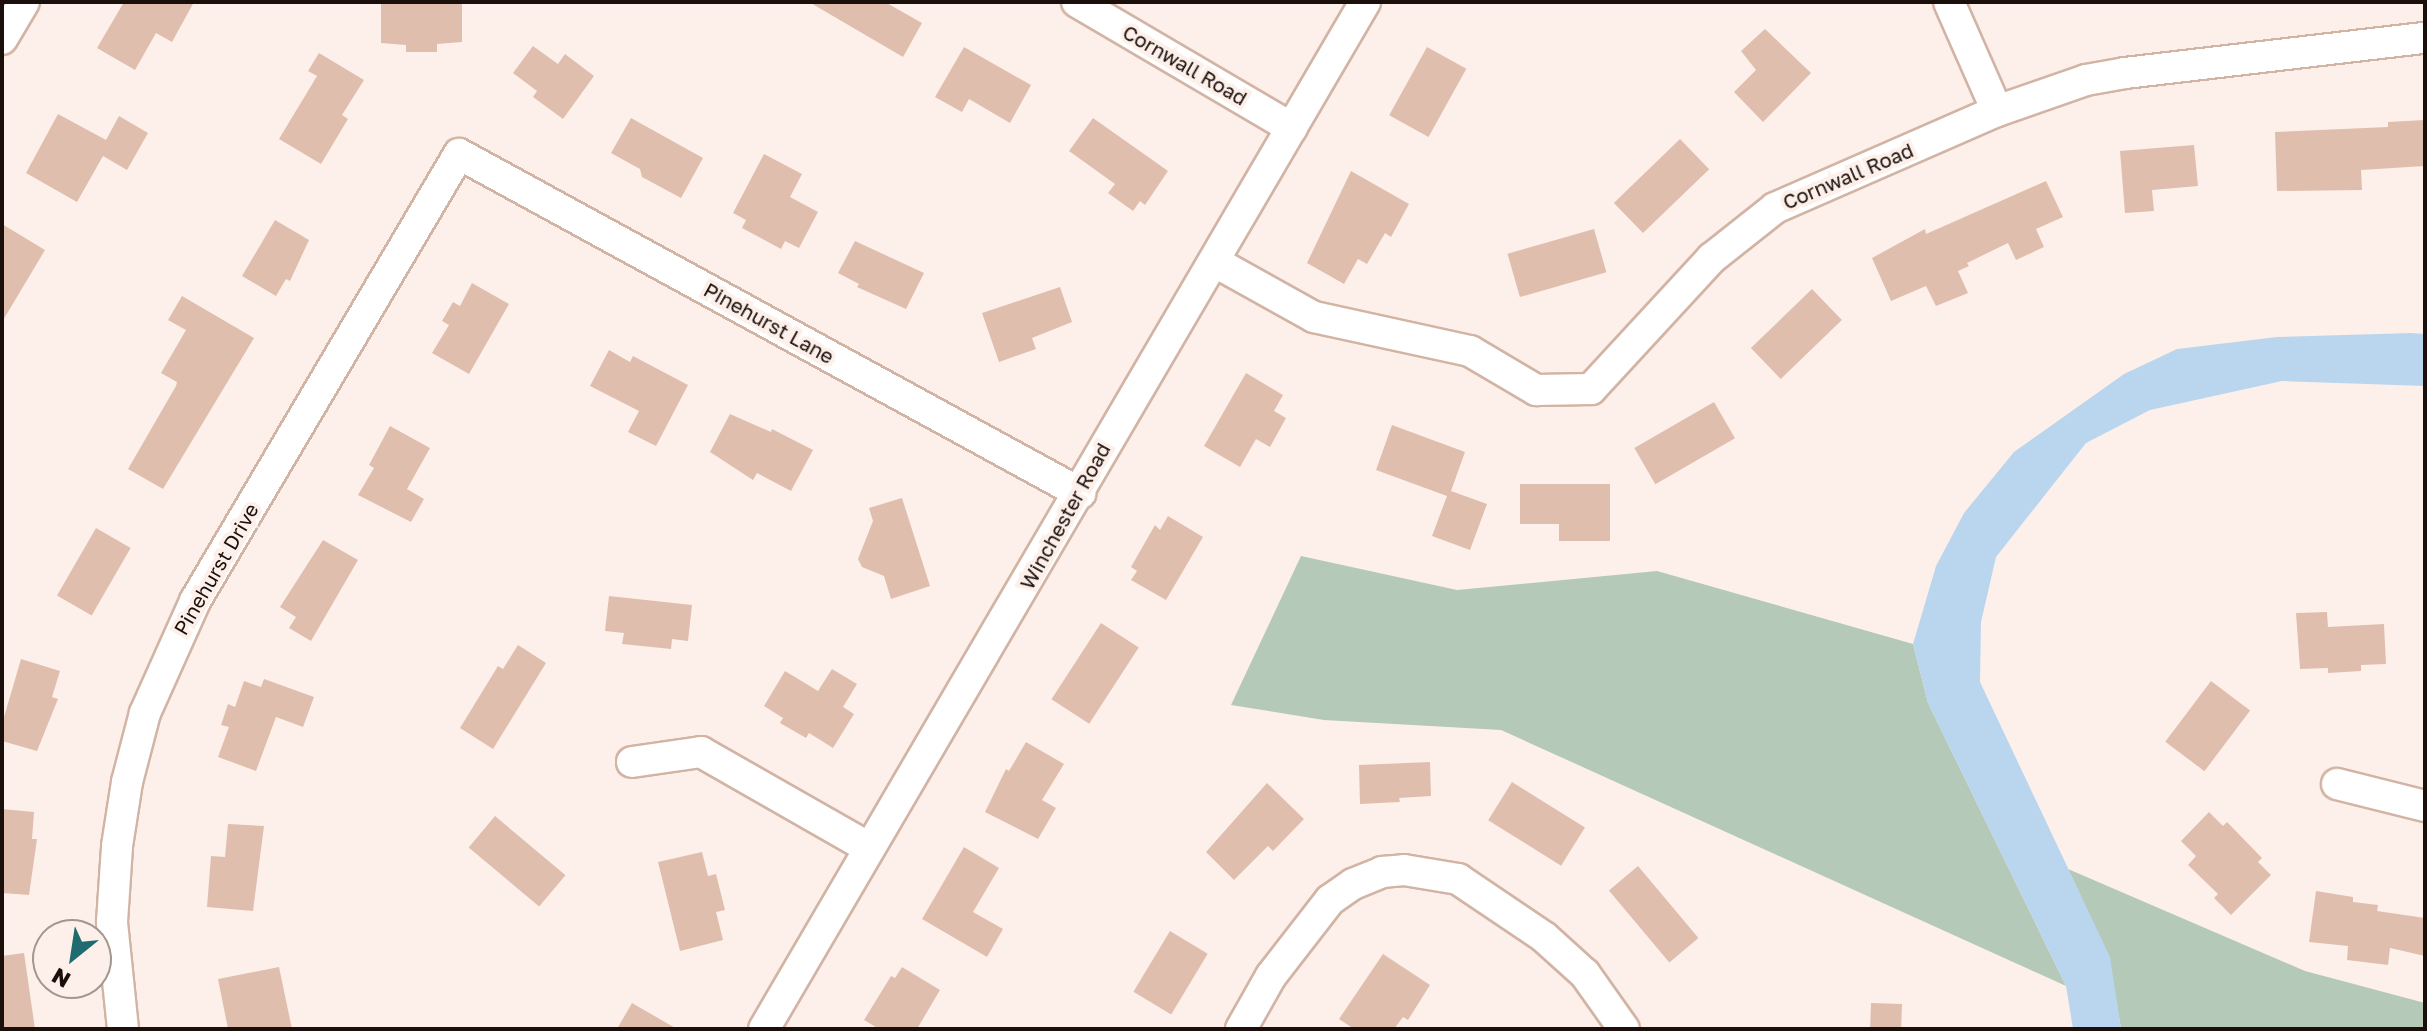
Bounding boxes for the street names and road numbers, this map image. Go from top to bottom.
street label: Cornwall Road [1119,20,1251,110]
street label: Cornwall Road [1779,138,1917,214]
street label: Pinehurst Lane [700,277,838,369]
street label: Winchester Road [1015,439,1115,593]
street label: Pinehurst Drive [169,499,263,639]

